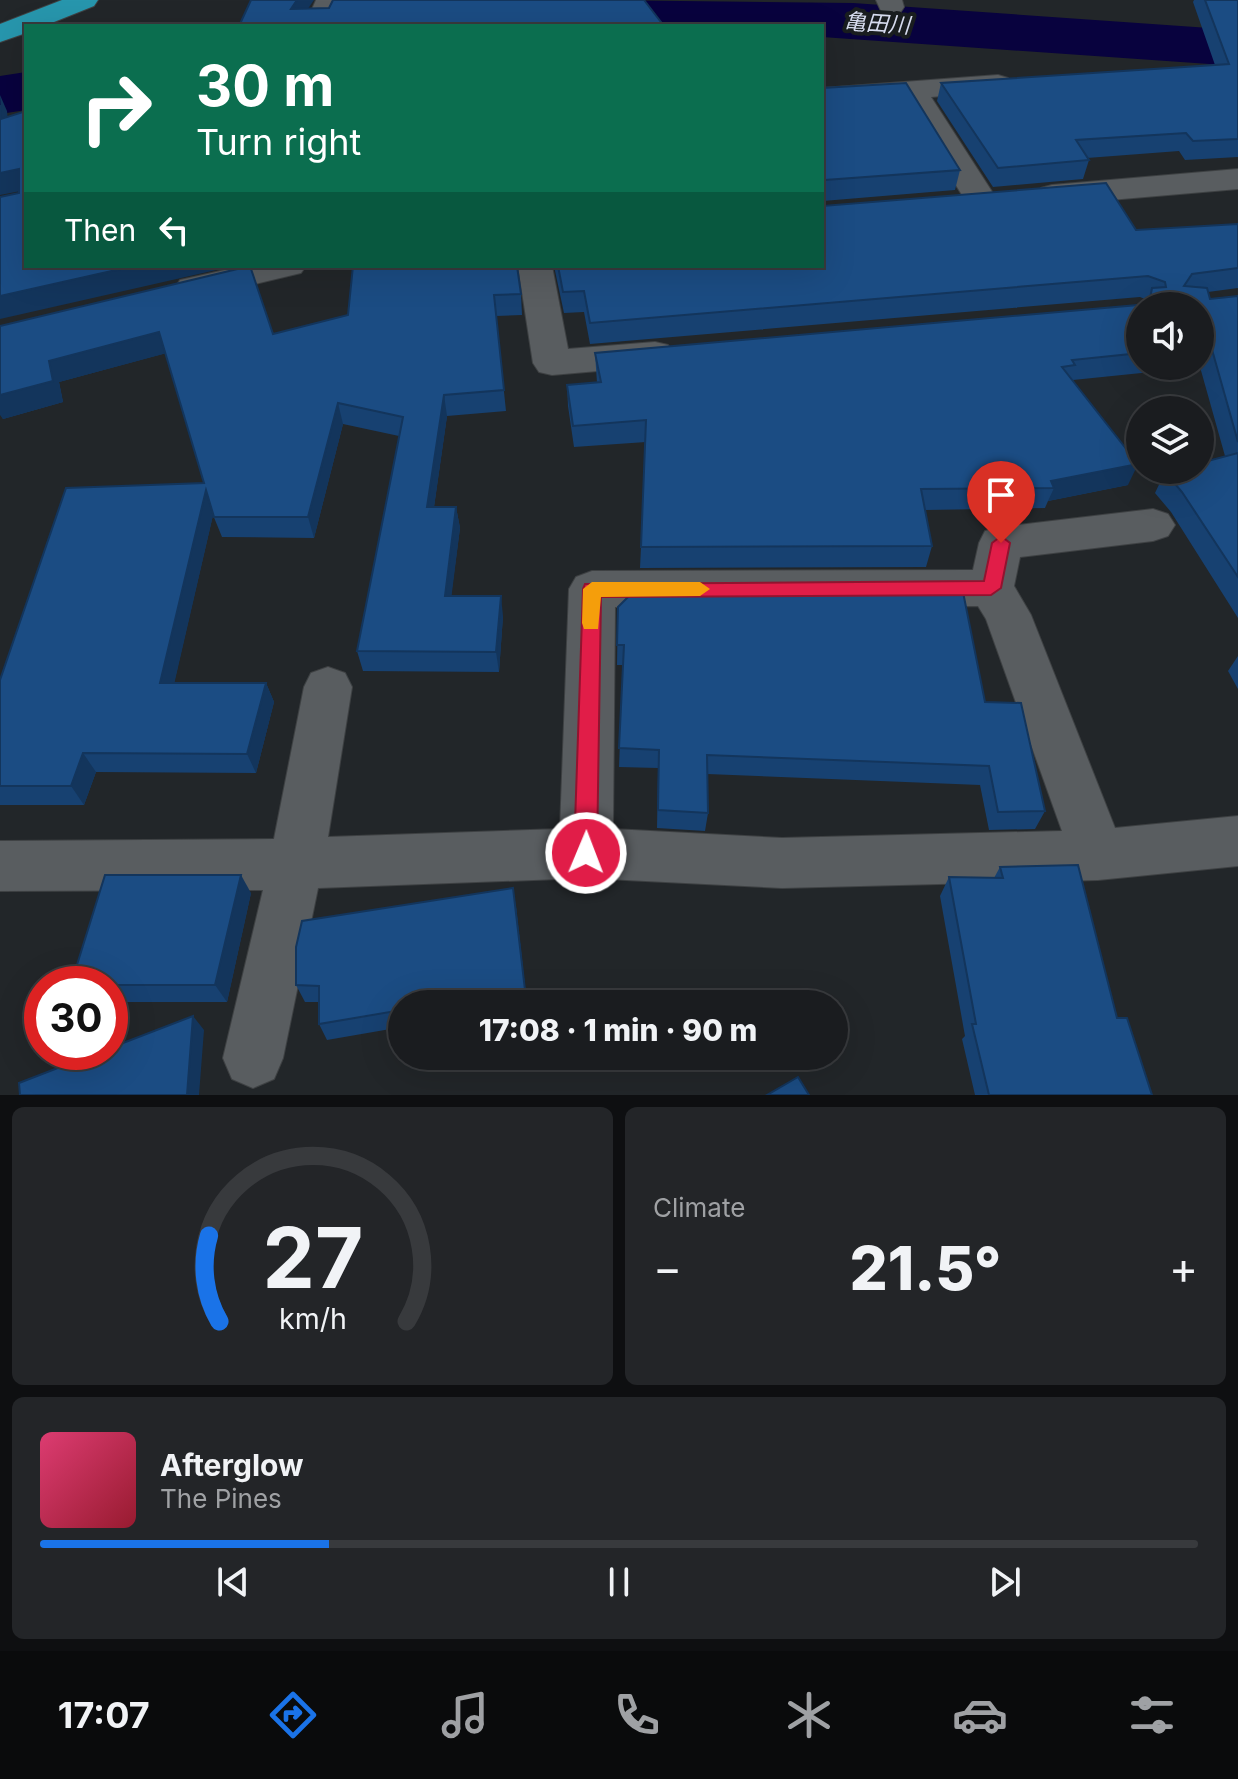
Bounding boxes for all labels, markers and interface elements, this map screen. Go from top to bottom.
water label: 亀田川 [843,8,913,38]
text: 30 m [196,52,334,120]
icon: right [64,56,168,160]
text: Turn right [196,120,361,164]
icon: left [152,208,196,252]
text: Then [64,212,136,248]
map controls [1126,292,1214,484]
button: sound [1126,292,1214,380]
button: layers [1126,396,1214,484]
pin [967,461,1035,543]
icon: arrive [979,473,1023,517]
position arrow [544,811,628,895]
speed limit sign: 30 [24,966,128,1070]
text: 17:08 · 1 min · 90 m [479,1012,757,1048]
text: Climate [653,1192,745,1223]
text: 27 [262,1207,363,1308]
text: 21.5° [849,1232,1002,1304]
text: − [653,1241,682,1295]
text: + [1169,1241,1198,1295]
text: km/h [279,1301,346,1336]
text: Afterglow [160,1447,304,1483]
text: The Pines [160,1483,282,1514]
icon: previous [211,1560,255,1604]
icon: pause [597,1560,641,1604]
icon: next [983,1560,1027,1604]
icon: directions [265,1687,321,1743]
icon: music [437,1687,493,1743]
icon: phone [609,1687,665,1743]
icon: climate [781,1687,837,1743]
icon: car [952,1687,1008,1743]
icon: filters [1124,1687,1180,1743]
text: 17:07 [58,1693,150,1737]

